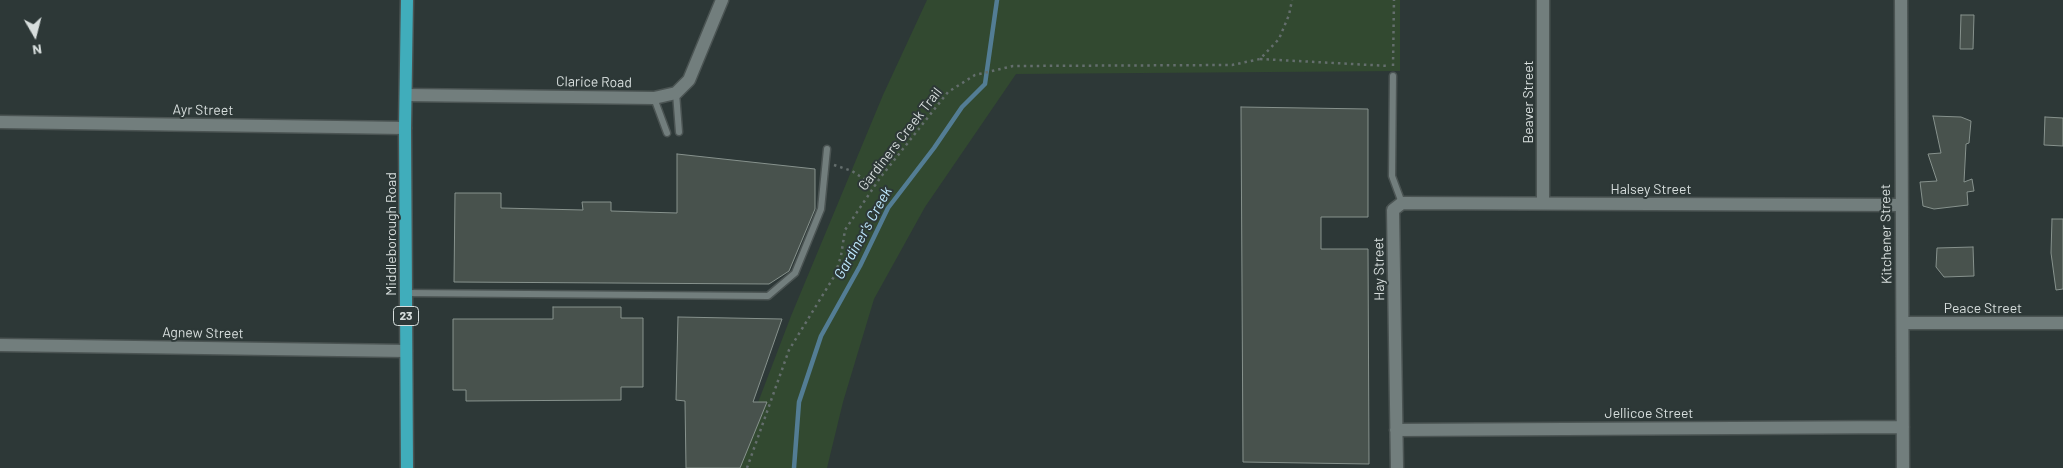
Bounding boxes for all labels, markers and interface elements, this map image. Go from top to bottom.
north arrow [10,10,60,60]
text: N [31,41,43,59]
street label: Beaver Street [1520,60,1536,144]
street label: Clarice Road [556,73,632,91]
street label: Gardiners Creek Trail [855,84,945,194]
street label: Ayr Street [173,101,233,119]
street label: Middleborough Road [383,172,399,296]
street label: Halsey Street [1610,181,1692,197]
water label: Gardiner's Creek [830,184,896,282]
street label: Kitchener Street [1877,184,1895,284]
street label: Hay Street [1370,237,1388,301]
street label: Peace Street [1944,300,2022,316]
road number: 23 [394,306,418,326]
street label: Agnew Street [162,324,244,342]
street label: Jellicoe Street [1605,405,1693,421]

